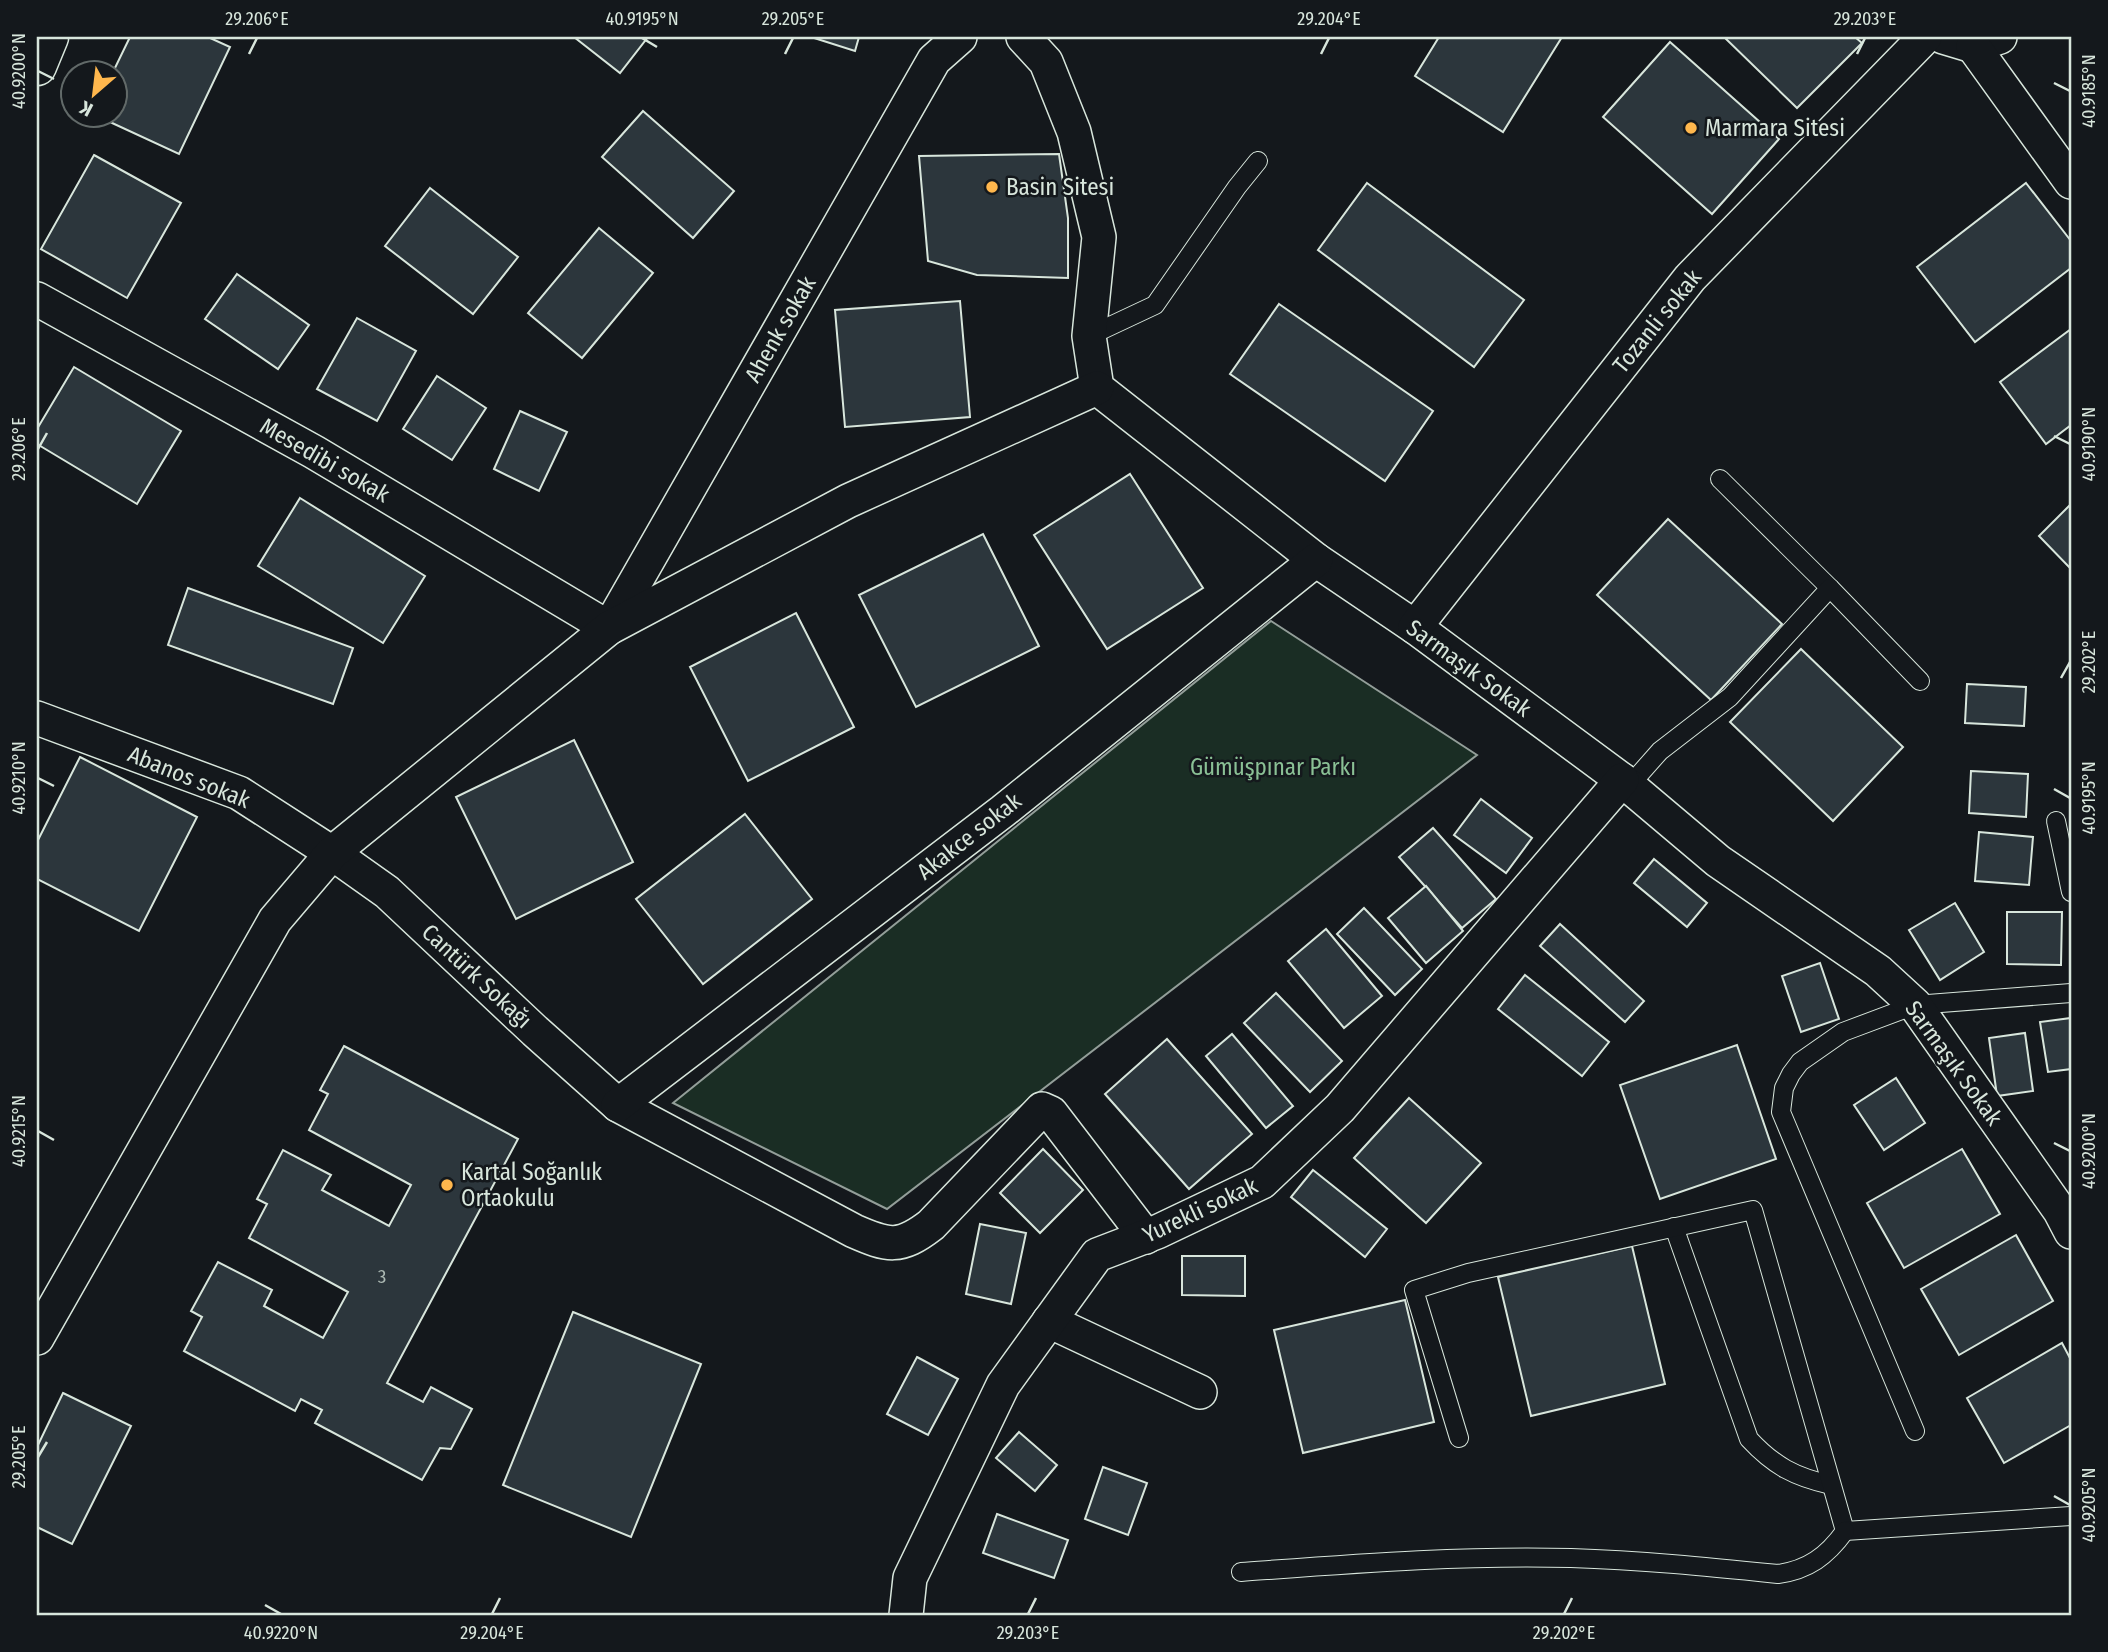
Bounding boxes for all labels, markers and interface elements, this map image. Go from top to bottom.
text: 29.206°E [225,8,289,30]
text: 40.9195°N [605,8,679,30]
text: 29.205°E [762,8,824,30]
text: 29.204°E [1297,8,1361,30]
text: 29.203°E [1834,8,1896,30]
text: 40.9200°N [8,33,30,109]
text: 40.9185°N [2078,54,2100,128]
north arrow [60,60,130,130]
text: K [75,95,97,121]
place label: Marmara Sitesi [1705,114,1845,142]
marker: Marmara Sitesi [1683,120,1699,136]
place label: Basin Sitesi [1006,173,1114,201]
marker: Basin Sitesi [984,179,1000,195]
street label: Tozanli sokak [1607,263,1707,378]
street label: Ahenk sokak [738,271,822,387]
text: 40.9190°N [2078,407,2100,481]
street label: Mesedibi sokak [255,412,395,508]
text: 29.206°E [8,417,30,481]
street label: Sarmaşık Sokak [1401,613,1537,723]
text: 29.202°E [2078,631,2100,693]
street label: Abanos sokak [124,740,254,814]
text: 40.9210°N [8,741,30,815]
park label: Gümüşpınar Parkı [1190,753,1356,781]
text: 40.9195°N [2078,761,2100,835]
street label: Akakce sokak [911,786,1027,885]
street label: Cantürk Sokağı [416,918,538,1034]
street label: Sarmaşık Sokak [1899,995,2009,1131]
text: 40.9215°N [8,1095,30,1167]
text: 40.9200°N [2078,1113,2100,1189]
place label: Kartal Soğanlık Ortaokulu [461,1158,602,1212]
street label: Yurekli sokak [1138,1171,1262,1249]
marker: Kartal Soğanlık Ortaokulu [439,1177,455,1193]
house number: 3 [378,1265,386,1288]
text: 29.205°E [8,1426,30,1488]
text: 40.9205°N [2078,1468,2100,1542]
text: 40.9220°N [244,1622,318,1644]
text: 29.204°E [460,1622,524,1644]
text: 29.203°E [997,1622,1059,1644]
text: 29.202°E [1533,1622,1595,1644]

